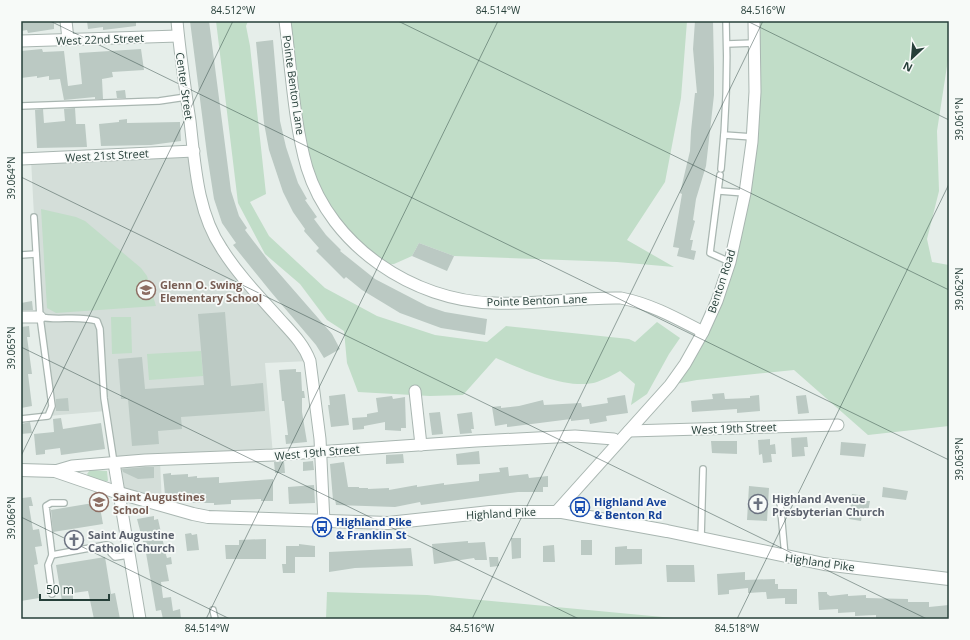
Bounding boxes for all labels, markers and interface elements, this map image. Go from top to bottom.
text: 84.512°W [211,3,256,17]
text: 84.514°W [476,3,521,17]
text: 84.516°W [741,3,786,17]
street label: West 22nd Street [56,30,144,48]
street label: Pointe Benton Lane [280,34,308,136]
north arrow [892,38,932,78]
street label: Center Street [173,51,197,121]
text: N [900,59,915,76]
text: 39.061°N [952,97,966,141]
street label: West 21st Street [65,145,149,165]
text: 39.064°N [4,156,18,200]
street label: Benton Road [704,247,738,315]
text: 39.062°N [952,267,966,311]
place label: Glenn O. Swing Elementary School [160,277,262,305]
school or university icon: Glenn O. Swing Elementary School [135,279,157,301]
street label: Pointe Benton Lane [486,291,588,309]
text: 39.065°N [4,326,18,370]
street label: West 19th Street [691,419,777,437]
text: 39.063°N [952,437,966,481]
street label: West 19th Street [274,441,360,463]
place label: Saint Augustines School [113,489,206,517]
school or university icon: Saint Augustines School [88,491,110,513]
place label: Highland Avenue Presbyterian Church [772,491,885,519]
church icon: Highland Avenue Presbyterian Church [747,493,769,515]
place label: Highland Ave & Benton Rd [594,494,667,522]
text: 39.066°N [4,496,18,540]
bus stop icon: Highland Ave & Benton Rd [569,496,591,518]
street label: Highland Pike [466,504,536,522]
place label: Highland Pike & Franklin St [336,514,412,542]
bus stop icon: Highland Pike & Franklin St [311,516,333,538]
place label: Saint Augustine Catholic Church [88,527,175,555]
church icon: Saint Augustine Catholic Church [63,529,85,551]
street label: Highland Pike [784,550,856,574]
scale bar [40,576,109,602]
text: 50 m [46,581,74,598]
text: 84.514°W [185,621,230,635]
text: 84.516°W [450,621,495,635]
text: 84.518°W [715,621,760,635]

